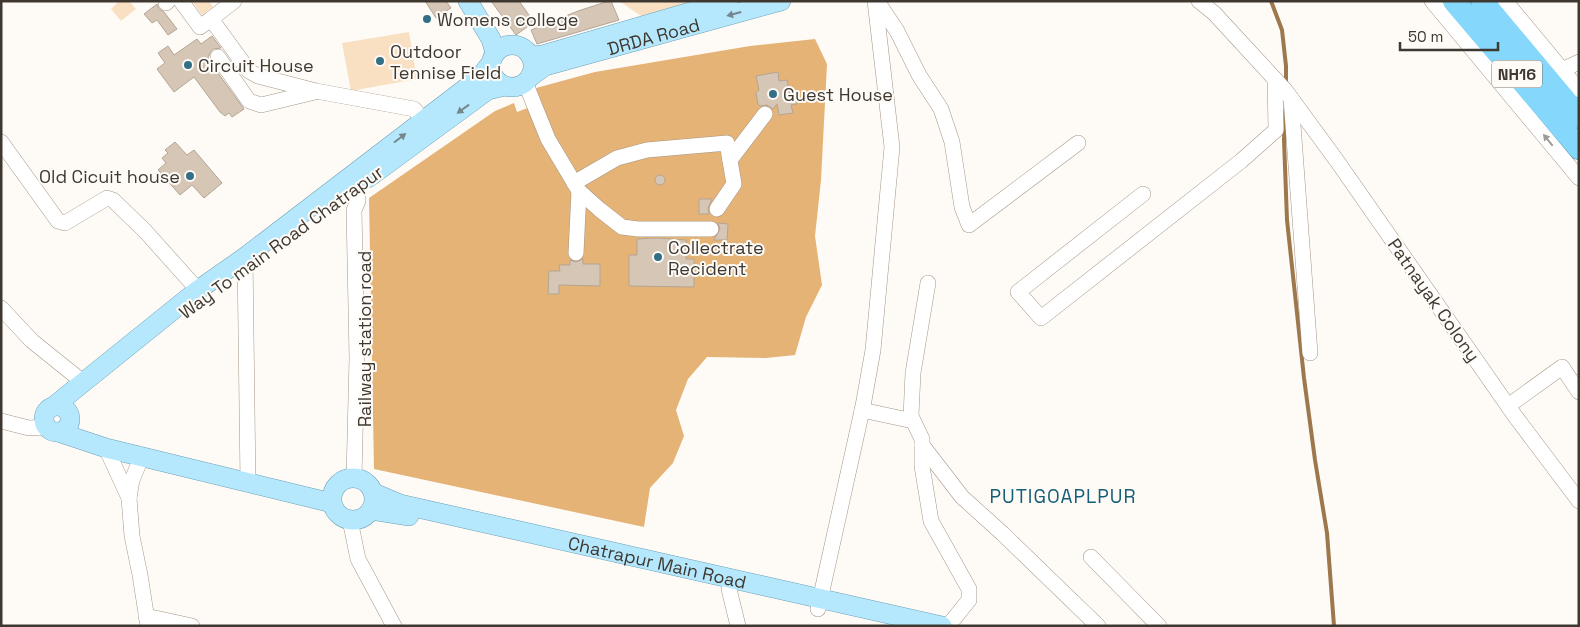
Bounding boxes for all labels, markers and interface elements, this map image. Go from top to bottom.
place label: Womens college [437,8,578,31]
one-way arrow [726,10,741,18]
street label: DRDA Road [605,12,702,60]
marker: Womens college [421,13,433,25]
scale bar [1400,20,1498,52]
text: 50 m [1408,27,1443,46]
place label: Outdoor Tennise Field [390,40,501,84]
place label: Circuit House [198,54,314,77]
marker: Outdoor Tennise Field [374,55,386,67]
marker: Circuit House [182,59,194,71]
road number: NH16 [1492,61,1542,88]
place label: Guest House [783,83,893,106]
marker: Guest House [767,88,779,100]
one-way arrow [457,103,470,114]
one-way arrow [393,132,406,143]
one-way arrow [1543,134,1554,147]
street label: Way To main Road Chatrapur [174,160,388,324]
place label: Old Cicuit house [39,165,180,188]
marker: Old Cicuit house [184,170,196,182]
street label: Patnayak Colony [1383,234,1485,366]
place label: Collectrate Recident [668,236,764,280]
street label: Railway station road [353,251,376,427]
marker: Collectrate Recident [652,251,664,263]
district label: PUTIGOAPLPUR [990,484,1136,509]
street label: Chatrapur Main Road [566,531,749,593]

